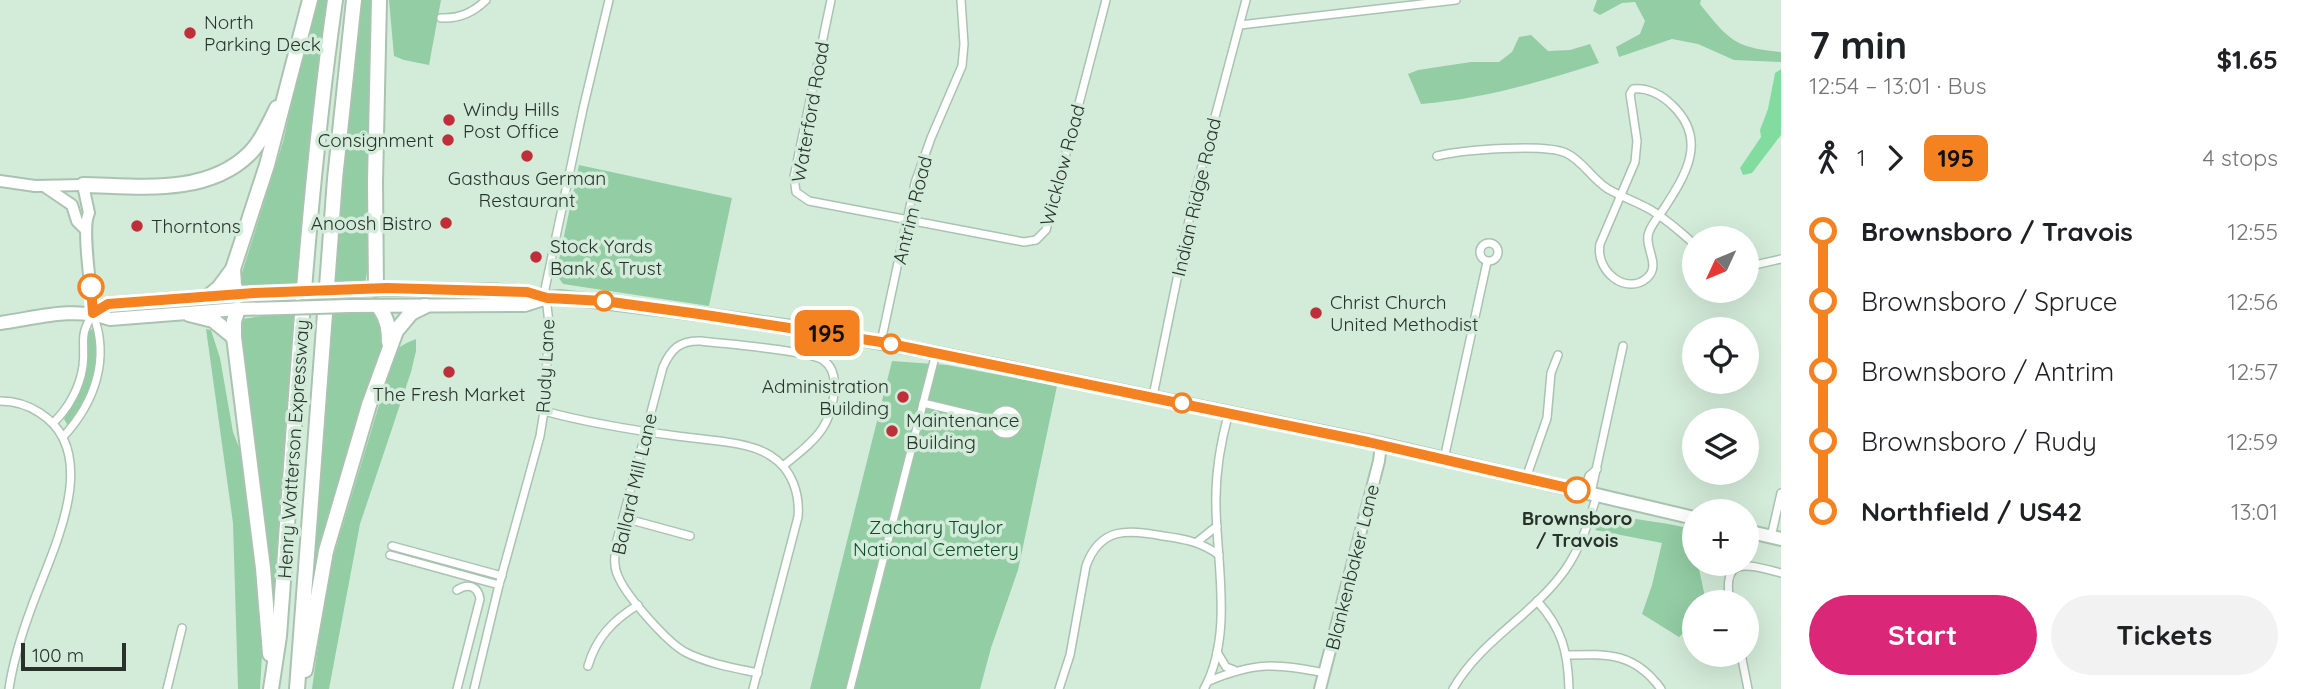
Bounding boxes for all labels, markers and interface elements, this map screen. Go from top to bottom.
place label: North Parking Deck [204,10,321,56]
text: 7 min [1809,21,1907,69]
marker: North Parking Deck [182,25,198,41]
street label: Waterford Road [786,40,834,184]
text: $1.65 [2217,43,2278,76]
text: 12:54 – 13:01 · Bus [1809,71,1986,100]
place label: Windy Hills Post Office [463,97,559,143]
street label: Wicklow Road [1034,102,1090,228]
marker: Windy Hills Post Office [441,112,457,128]
street label: Indian Ridge Road [1166,115,1226,279]
place label: Consignment [318,128,434,152]
marker: Consignment [440,132,456,148]
icon: walk [1809,139,1847,177]
icon: forward [1876,139,1914,177]
text: 1 [1857,143,1866,172]
text: 195 [1938,143,1974,173]
text: 4 stops [2203,143,2278,172]
marker: Gasthaus German Restaurant [519,148,535,164]
street label: Antrim Road [887,153,937,267]
place label: Gasthaus German Restaurant [448,166,606,212]
place label: Anoosh Bistro [311,211,432,235]
place label: Thorntons [151,214,241,238]
marker: Anoosh Bistro [438,215,454,231]
text: Brownsboro / Travois [1861,215,2133,248]
text: 12:55 [2227,217,2278,246]
marker: Thorntons [129,218,145,234]
north arrow [1682,226,1759,303]
map controls [1682,226,1759,667]
place label: Stock Yards Bank & Trust [550,234,662,280]
marker: Stock Yards Bank & Trust [528,249,544,265]
unlabelled marker [78,274,104,300]
text: Brownsboro / Spruce [1861,285,2118,318]
text: 12:56 [2228,287,2278,316]
place label: Christ Church United Methodist [1330,290,1478,336]
unlabelled marker [594,291,614,311]
marker: Christ Church United Methodist [1308,305,1324,321]
line badge: 195 [787,310,867,356]
button: locate [1682,317,1759,394]
street label: Rudy Lane [531,318,559,414]
text: 195 [809,318,845,348]
street label: Henry Watterson Expressway [272,319,314,579]
unlabelled marker [881,334,901,354]
text: Brownsboro / Antrim [1861,355,2114,388]
text: 12:57 [2228,357,2278,386]
marker: The Fresh Market [441,364,457,380]
place label: Administration Building [762,374,889,420]
place label: The Fresh Market [373,382,525,406]
marker: Administration Building [895,389,911,405]
unlabelled marker [1172,393,1192,413]
place label: Maintenance Building [906,408,1019,454]
button: layers [1682,408,1759,485]
street label: Ballard Mill Lane [606,411,662,557]
marker: Maintenance Building [884,423,900,439]
text: Brownsboro / Rudy [1861,425,2097,458]
text: 12:59 [2227,427,2278,456]
marker: Brownsboro / Travois [1564,477,1590,503]
street label: Blankenbaker Lane [1320,482,1384,652]
text: Northfield / US42 [1861,495,2082,528]
text: 13:01 [2231,497,2278,526]
button: + [1682,499,1759,576]
place label: Brownsboro / Travois [1522,506,1632,552]
park label: Zachary Taylor National Cemetery [853,515,1019,561]
button: − [1682,590,1759,667]
button: Start [1809,595,2037,675]
button: Tickets [2051,595,2278,675]
scale bar [21,640,126,672]
text: 100 m [32,643,84,667]

